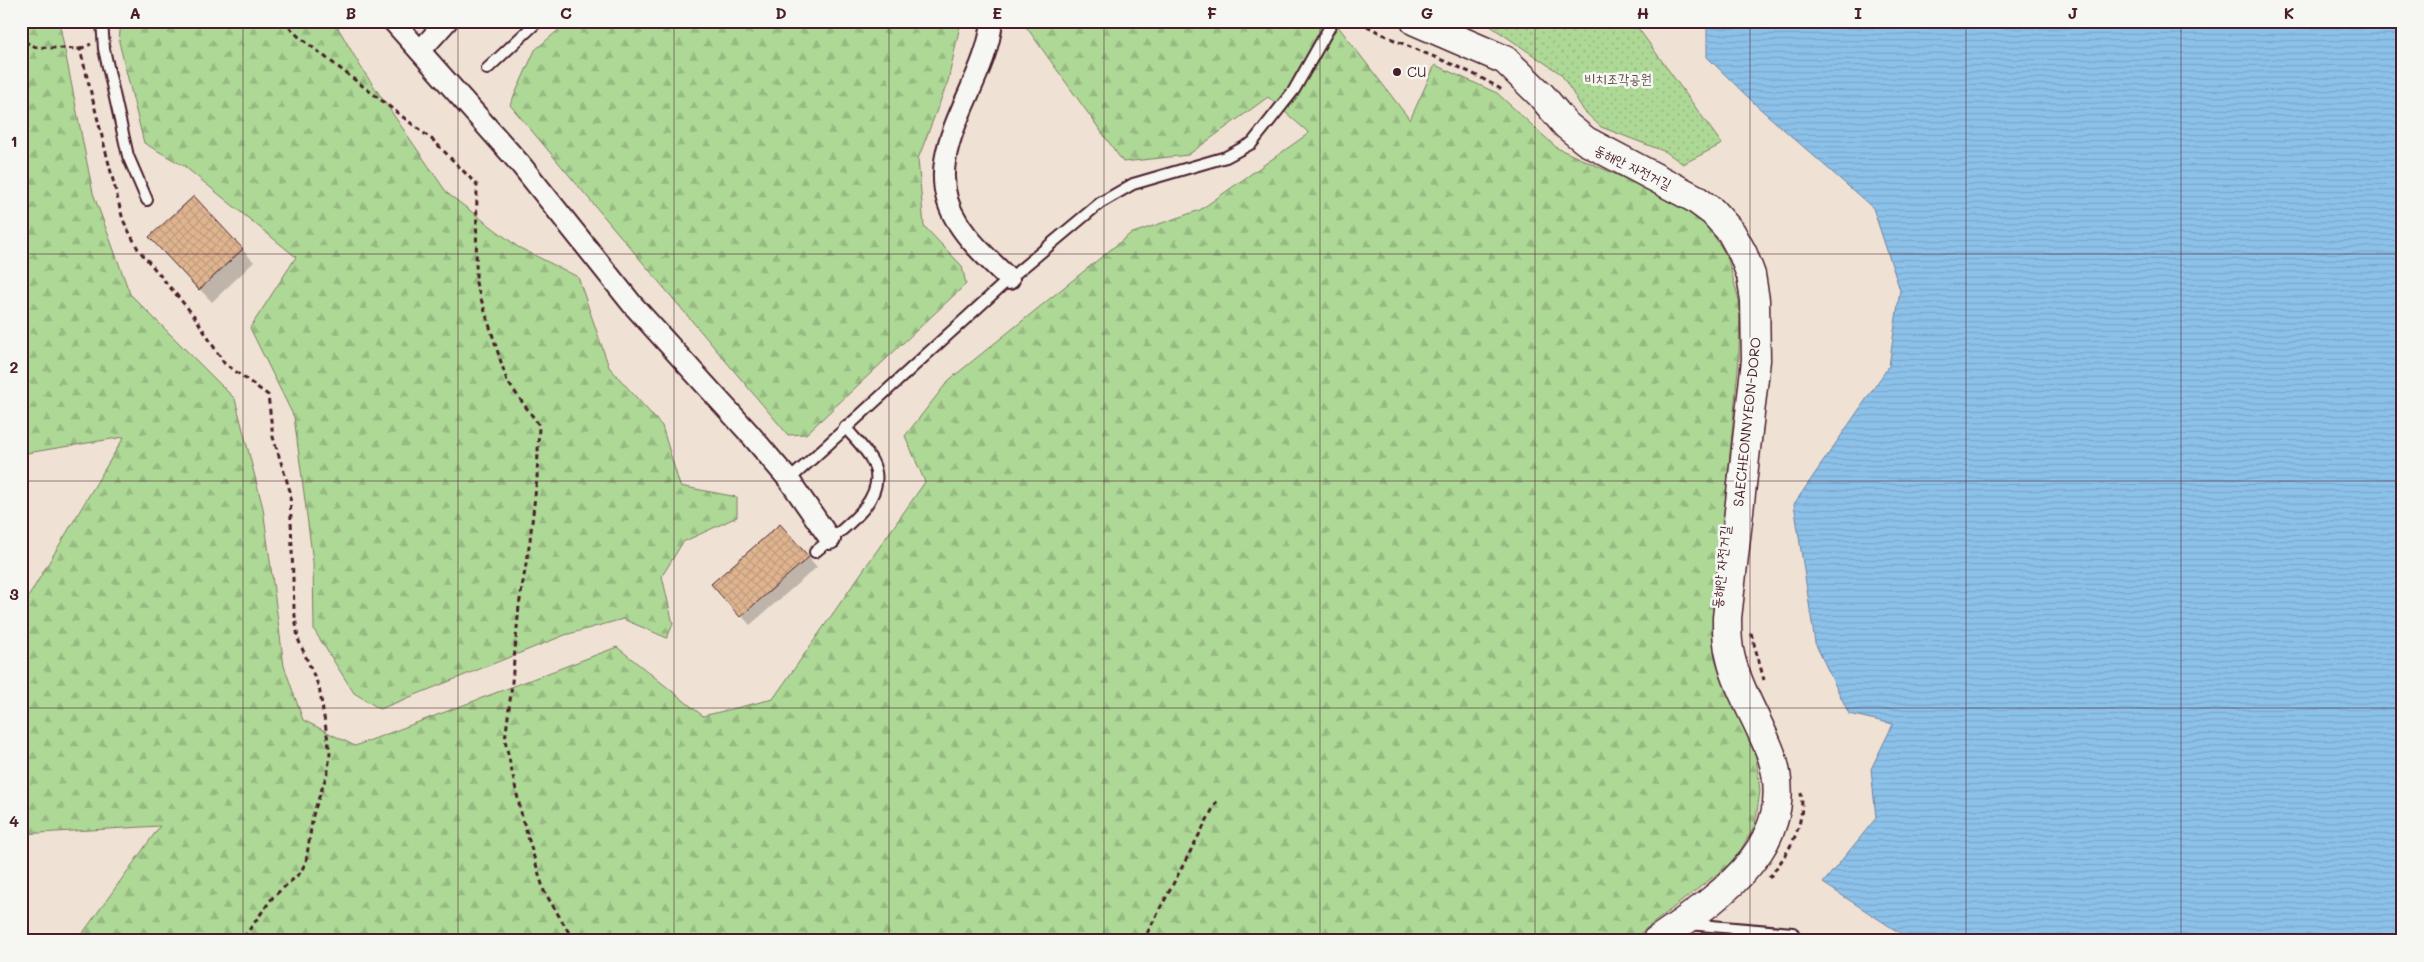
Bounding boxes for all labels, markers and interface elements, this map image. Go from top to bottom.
text: A [129,2,141,23]
text: B [346,2,356,23]
text: C [560,2,572,23]
text: D [775,2,787,23]
text: E [992,2,1002,23]
text: F [1207,2,1217,23]
text: G [1421,2,1433,23]
text: H [1637,2,1649,23]
text: I [1854,2,1862,23]
text: J [2068,2,2078,23]
text: K [2284,2,2294,23]
place label: CU [1407,62,1426,81]
marker: CU [1391,66,1403,78]
park label: 비치조각공원 [1584,69,1652,88]
text: 1 [10,130,18,151]
street label: 동해안 자전거길 [1592,140,1675,194]
street label: SAECHEONNYEON-DORO [1728,336,1765,508]
text: 2 [10,356,19,377]
street label: 동해안 자전거길 [1707,524,1734,609]
text: 3 [9,583,19,604]
text: 4 [9,810,19,831]

